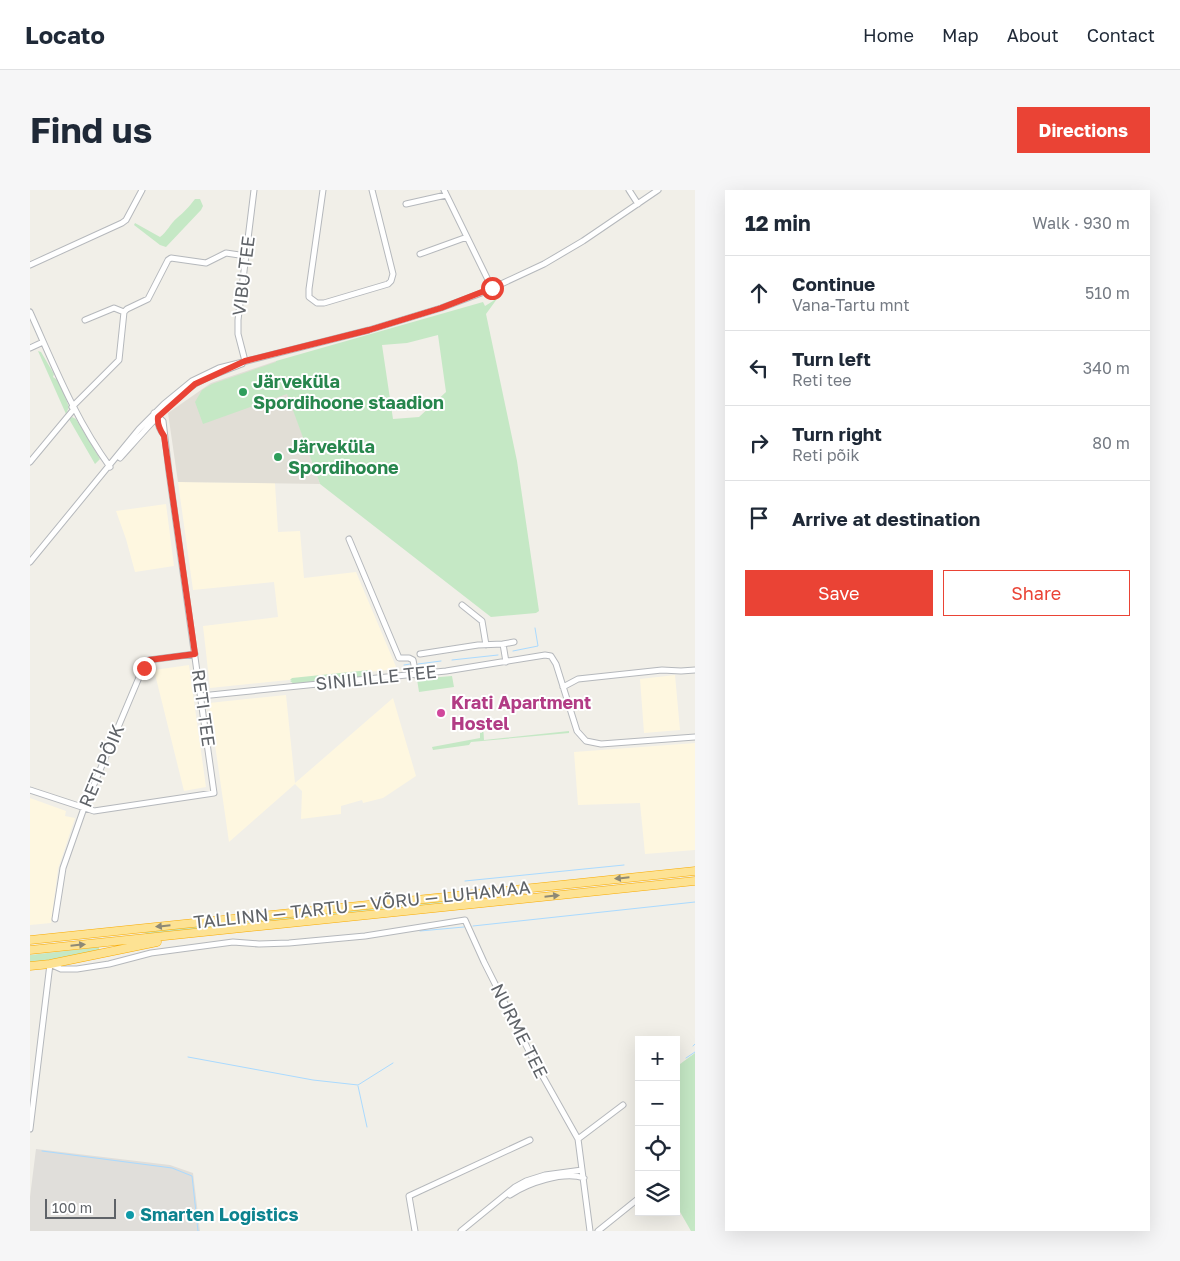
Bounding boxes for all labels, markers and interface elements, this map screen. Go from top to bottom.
text: Locato [25,20,105,49]
text: Home [863,24,914,46]
text: Map [942,24,979,46]
text: About [1007,24,1059,46]
text: Contact [1087,24,1155,46]
button: Directions [1017,107,1150,153]
text: Find us [30,109,152,151]
text: 12 min [745,210,811,236]
text: Walk · 930 m [1032,213,1130,233]
street label: VIBU TEE [227,235,259,317]
text: Continue [792,272,875,295]
route start [481,277,504,300]
icon: ahead [745,279,773,307]
text: 510 m [1085,283,1130,303]
text: Vana-Tartu mnt [792,295,910,315]
text: Turn left [792,347,871,370]
icon: left [745,354,773,382]
text: 340 m [1083,358,1130,378]
place label: Järveküla Spordihoone staadion [253,370,444,413]
text: Reti tee [792,370,852,390]
marker: Järveküla Spordihoone staadion [237,386,249,398]
text: Turn right [792,422,882,445]
icon: right [745,429,773,457]
text: 80 m [1092,433,1130,453]
place label: Järveküla Spordihoone [288,435,399,478]
text: Reti põik [792,445,859,465]
marker: Järveküla Spordihoone [272,451,284,463]
icon: arrive [745,504,773,532]
text: Arrive at destination [792,507,980,530]
button: Save [745,570,933,616]
button: Share [943,570,1130,616]
route end [133,657,156,680]
street label: SINILILLE TEE [314,660,437,694]
street label: RETI TEE [188,668,220,748]
place label: Krati Apartment Hostel [451,691,591,734]
marker: Krati Apartment Hostel [435,707,447,719]
street label: RETI PÕIK [74,721,128,810]
one-way arrow [613,874,629,882]
street label: TALLINN — TARTU — VÕRU — LUHAMAA [192,875,531,933]
one-way arrow [545,892,561,900]
one-way arrow [155,922,171,930]
one-way arrow [71,941,87,949]
street label: NURME TEE [487,980,553,1081]
map controls [635,1036,680,1216]
button: + [635,1036,680,1081]
button: − [635,1081,680,1126]
button: locate [635,1126,680,1171]
button: layers [635,1171,680,1216]
scale bar [45,1196,116,1219]
text: 100 m [52,1199,92,1216]
place label: Smarten Logistics [140,1203,298,1225]
marker: Smarten Logistics [124,1209,136,1221]

